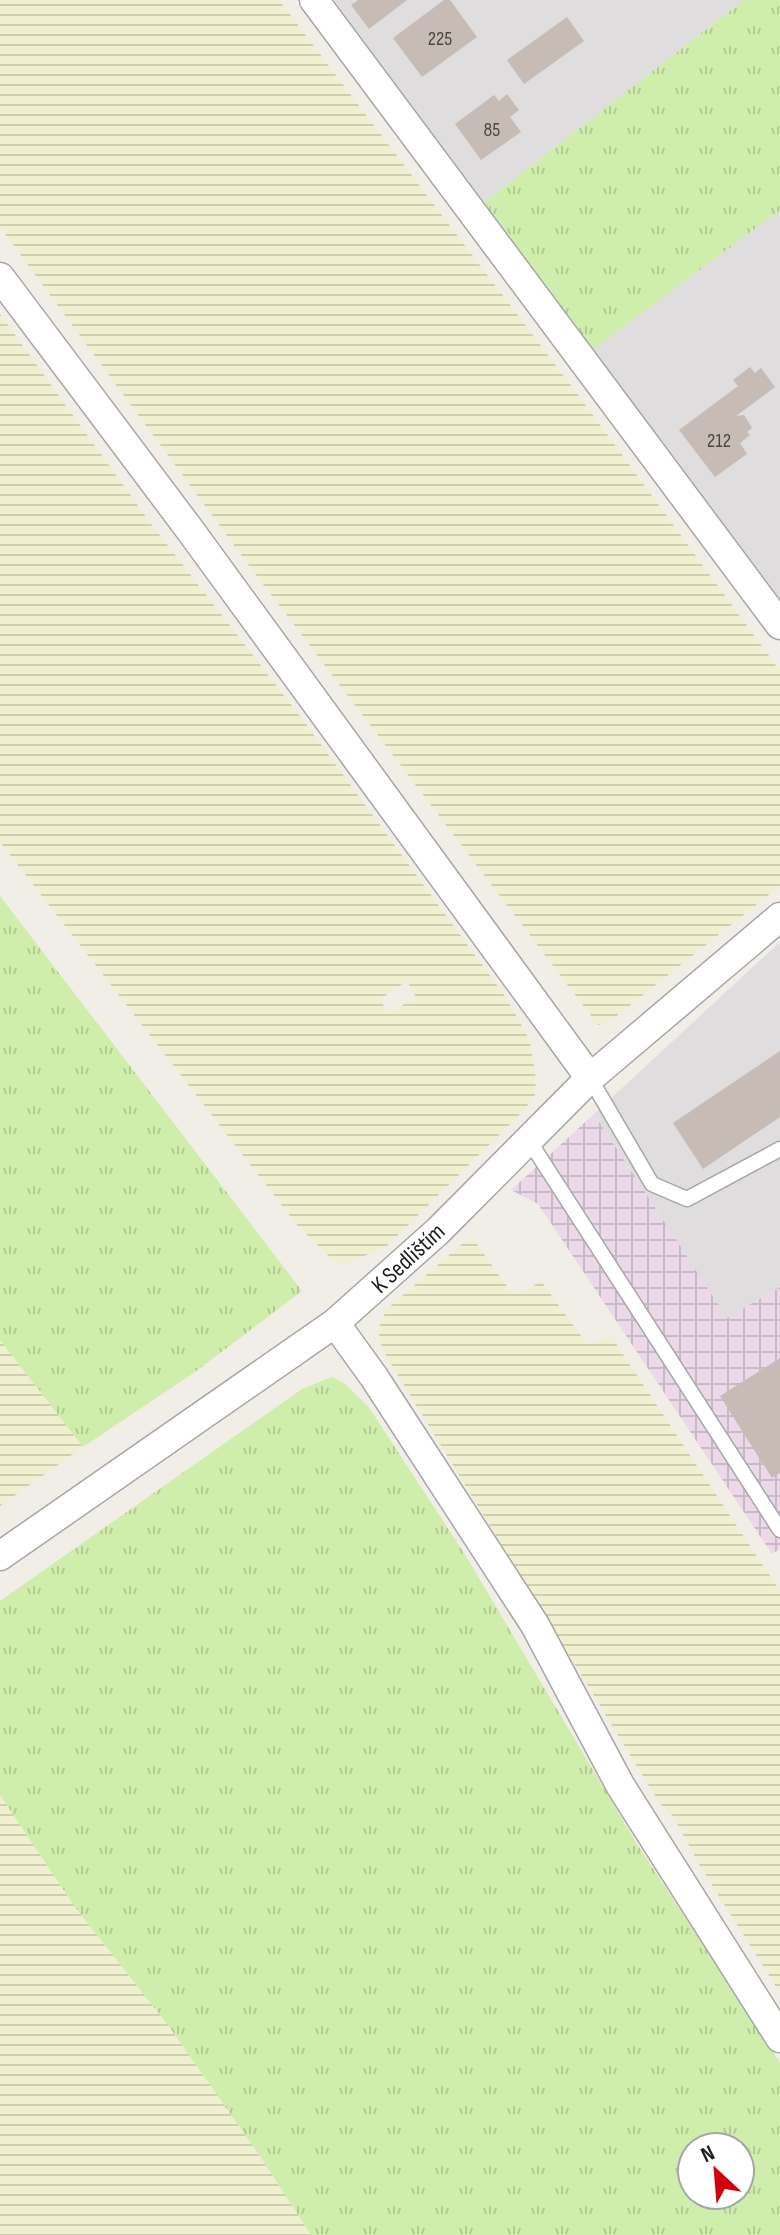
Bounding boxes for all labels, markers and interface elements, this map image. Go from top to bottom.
house number: 225 [428,27,452,51]
house number: 85 [484,118,500,142]
house number: 212 [707,429,731,453]
street label: K Sedlištím [366,1217,451,1300]
north arrow [676,2131,756,2211]
text: N [697,2140,719,2169]

